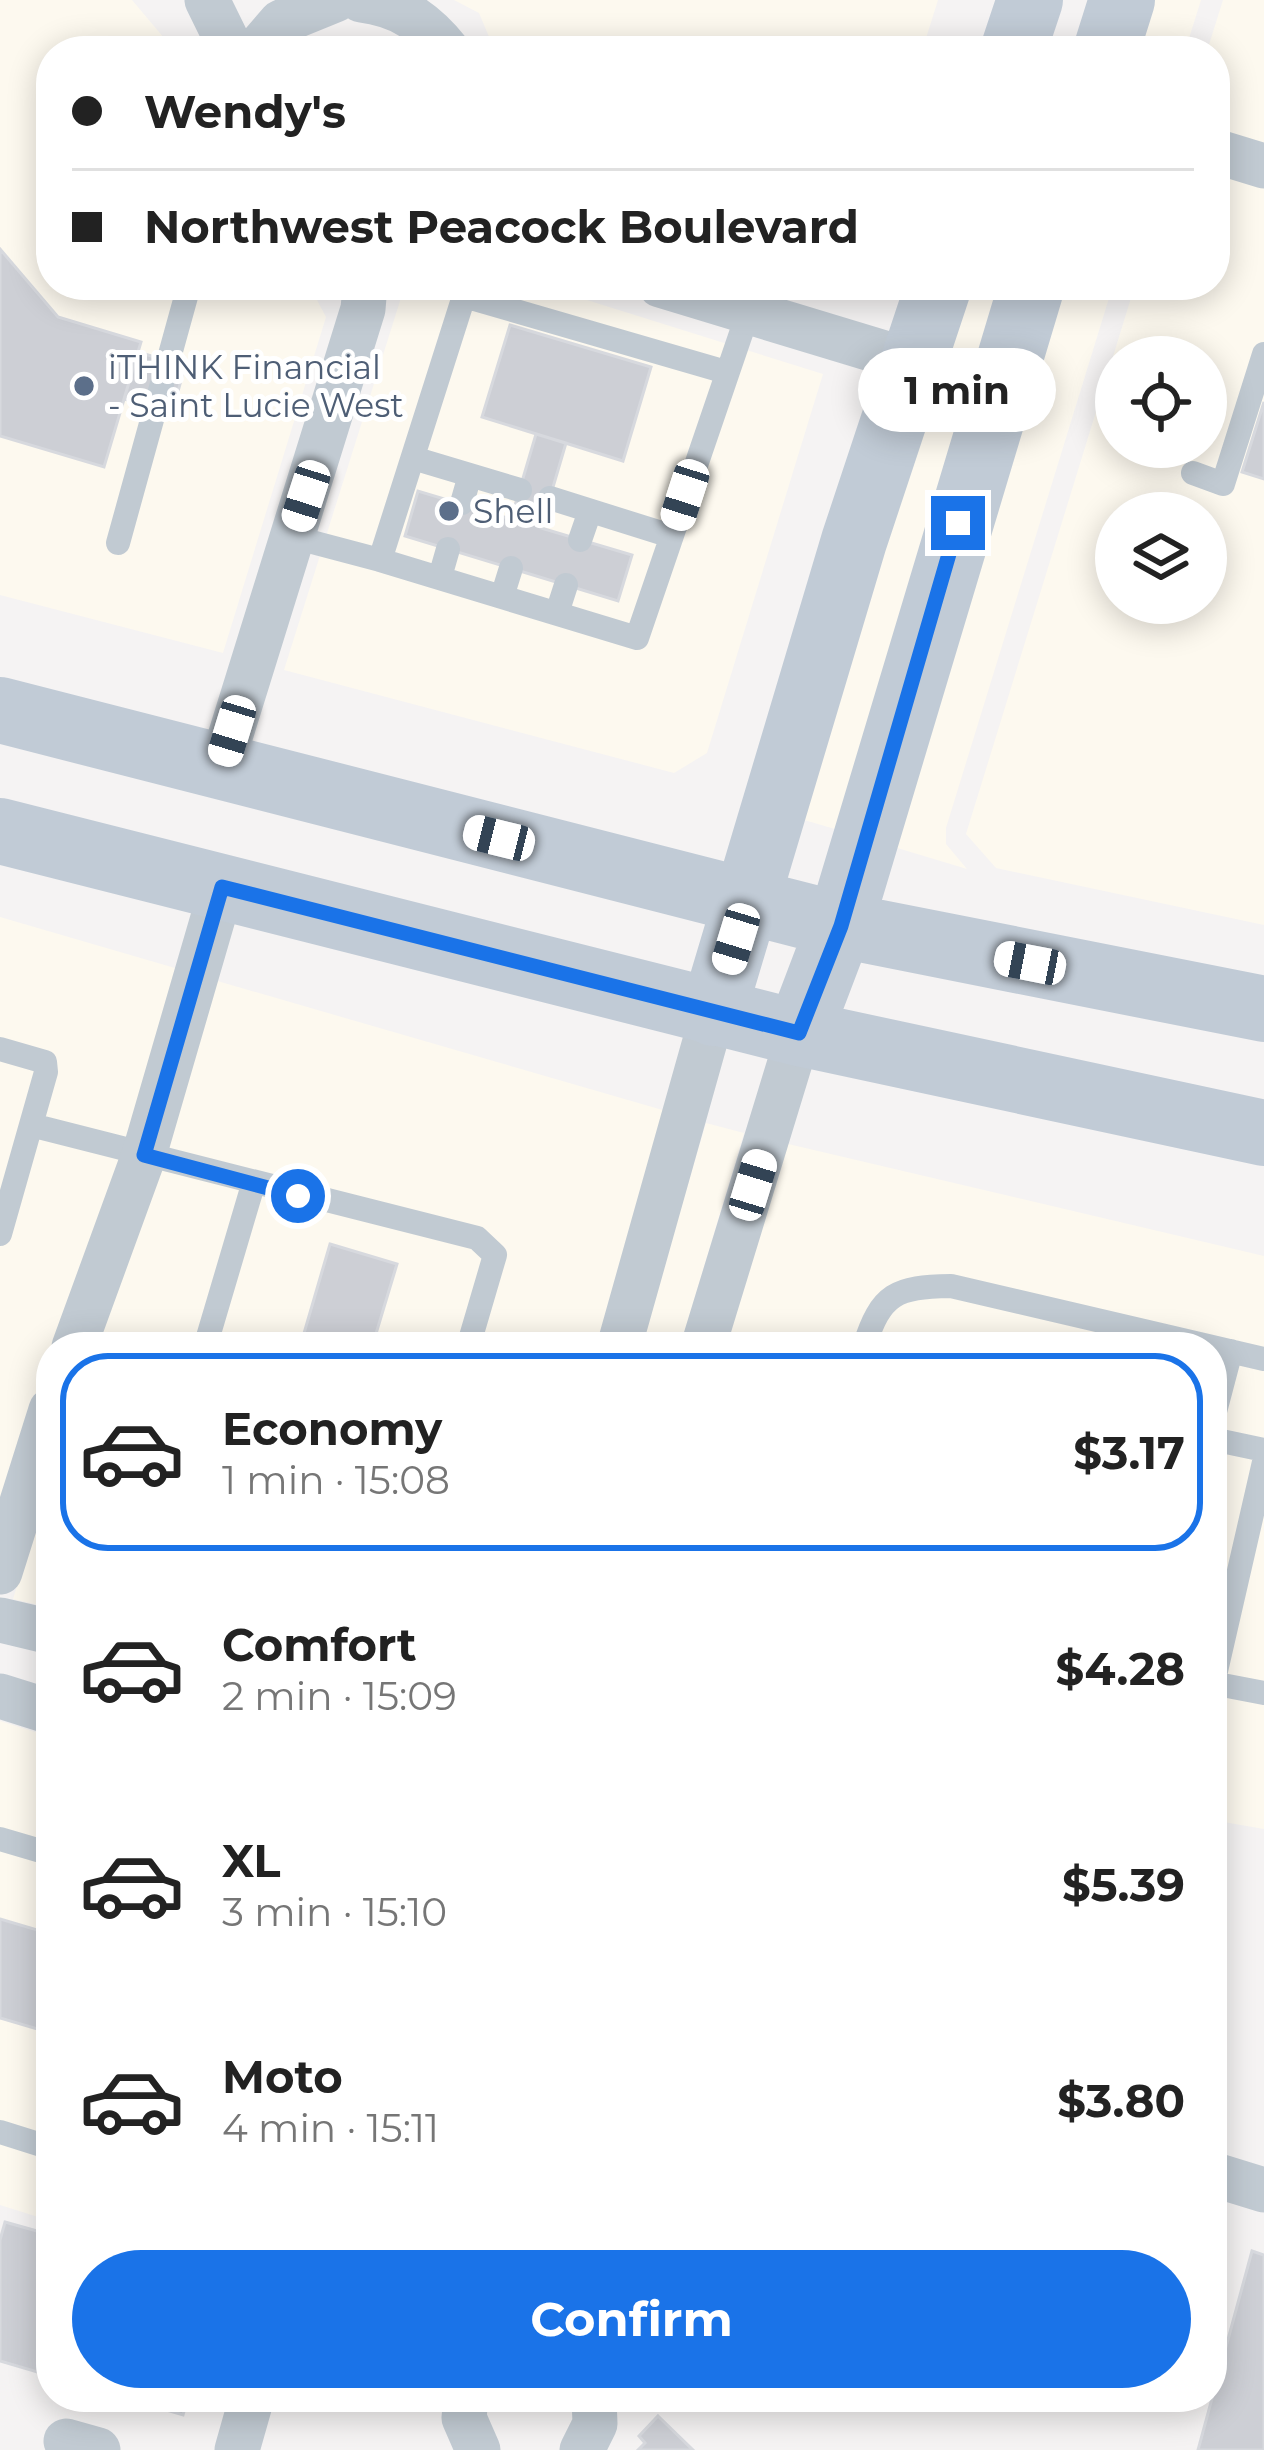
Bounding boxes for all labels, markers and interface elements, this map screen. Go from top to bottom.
text: Wendy's [144,84,346,139]
text: Northwest Peacock Boulevard [144,199,859,254]
map controls [1095,336,1227,624]
button: locate [1095,336,1227,468]
place label: iTHINK Financial - Saint Lucie West [108,347,404,425]
callout: 1 min [859,349,1057,433]
text: 1 min [904,366,1010,414]
marker: iTHINK Financial - Saint Lucie West [71,373,97,399]
car [657,455,713,535]
car [278,456,334,536]
place label: Shell [473,491,553,531]
button: layers [1095,492,1227,624]
route end [931,496,985,550]
marker: Shell [436,498,462,524]
car [204,691,260,771]
car [460,812,538,864]
car [708,899,764,979]
car [991,938,1069,988]
car [725,1145,781,1225]
route start [271,1169,325,1223]
icon: car [78,1398,186,1506]
text: Economy [222,1401,442,1456]
text: $3.17 [1073,1425,1185,1480]
text: 1 min · 15:08 [222,1456,450,1504]
icon: car [78,1614,186,1722]
text: Comfort [222,1617,417,1672]
text: $4.28 [1055,1641,1185,1696]
text: 2 min · 15:09 [222,1672,457,1720]
icon: car [78,1830,186,1938]
text: XL [222,1833,280,1888]
text: $5.39 [1062,1857,1185,1912]
text: 3 min · 15:10 [222,1888,447,1936]
icon: car [78,2046,186,2154]
text: Moto [222,2049,343,2104]
text: $3.80 [1057,2073,1185,2128]
text: 4 min · 15:11 [222,2104,439,2152]
button: Confirm [72,2250,1191,2388]

